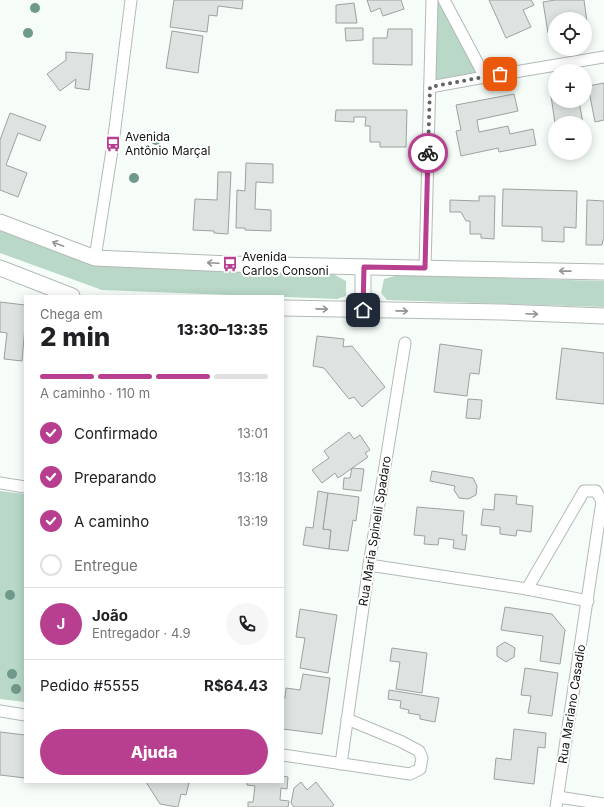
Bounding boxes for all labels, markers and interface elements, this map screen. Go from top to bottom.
map controls [548,12,592,160]
button: locate [548,12,592,56]
pin [483,57,517,91]
icon: bag [489,63,511,85]
button: + [548,64,592,108]
button: − [548,116,592,160]
place label: Avenida Antônio Marçal [125,129,210,158]
courier [408,133,448,173]
bus stop icon: Avenida Antônio Marçal [104,135,122,153]
icon: bike [417,142,439,164]
one-way arrow [53,240,65,248]
place label: Avenida Carlos Consoni [242,249,329,278]
bus stop icon: Avenida Carlos Consoni [221,255,239,273]
one-way arrow [207,259,220,267]
one-way arrow [559,267,572,275]
pin [346,293,380,327]
icon: home [352,299,374,321]
one-way arrow [315,305,328,313]
text: Chega em [40,306,103,322]
one-way arrow [395,307,408,315]
one-way arrow [525,310,538,317]
text: 13:30–13:35 [177,320,268,339]
text: 2 min [40,321,110,352]
text: A caminho · 110 m [40,385,150,401]
icon: check [40,422,62,444]
text: Confirmado [74,424,158,443]
text: 13:01 [237,425,268,441]
street label: Rua Maria Spinelli Spadaro [355,455,394,607]
icon: check [40,466,62,488]
text: Preparando [74,468,157,487]
text: 13:18 [238,469,268,485]
icon: check [40,510,62,532]
text: A caminho [74,512,149,531]
text: 13:19 [238,513,268,529]
text: Entregue [74,556,138,575]
button: phone [226,603,268,645]
text: João [92,606,128,625]
text: J [57,614,65,633]
text: Entregador · 4.9 [92,625,191,641]
street label: Rua Mariano Casadio [555,643,588,765]
text: Pedido #5555 [40,676,139,695]
text: R$64.43 [204,676,268,695]
button: Ajuda [40,729,268,775]

